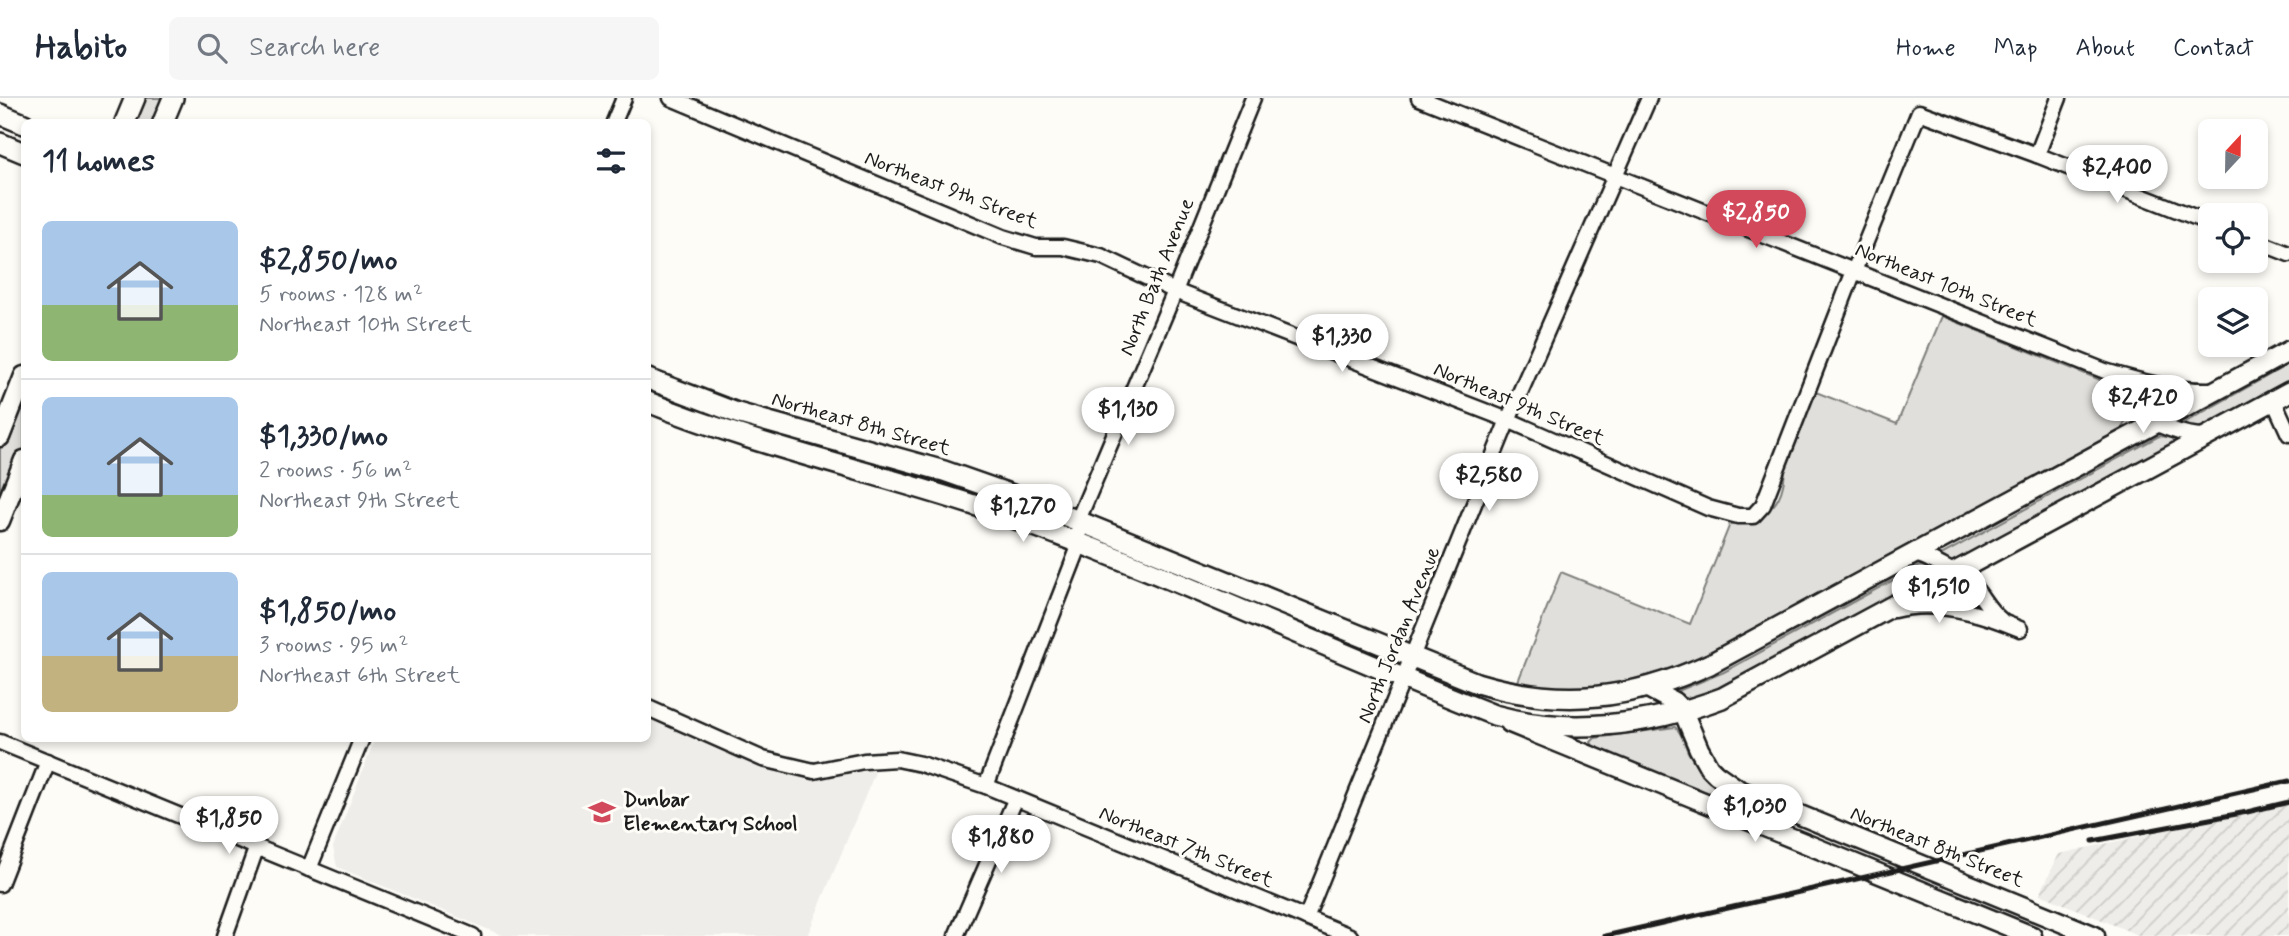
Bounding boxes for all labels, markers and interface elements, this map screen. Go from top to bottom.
search box [169,17,659,80]
text: Habito [35,26,127,70]
icon: search [193,29,231,67]
text: Search here [249,31,380,65]
text: Home [1896,33,1956,64]
text: Map [1994,33,2038,64]
text: About [2076,33,2135,64]
text: Contact [2173,33,2254,64]
north arrow [2198,119,2268,189]
map controls [2198,119,2268,357]
text: 11 homes [42,142,155,181]
icon: filters [592,142,630,180]
street label: Northeast 9th Street [860,144,1042,236]
pin: $2,400 [2060,146,2174,205]
text: $2,400 [2082,153,2152,183]
pin: $2,850 [1699,190,1813,250]
street label: North Bath Avenue [1113,194,1201,360]
text: $2,850 [1722,198,1790,228]
button: locate [2198,203,2268,273]
street label: Northeast 10th Street [1851,236,2042,335]
text: $2,850/mo [259,241,398,280]
icon: home [98,249,182,333]
text: 5 rooms · 128 m² [259,280,423,310]
button: layers [2198,287,2268,357]
text: Northeast 10th Street [259,310,472,340]
pin: $1,330 [1285,314,1399,374]
text: $1,330 [1312,322,1372,352]
street label: Northeast 9th Street [1429,355,1609,453]
pin: $2,420 [2086,376,2200,435]
text: $2,420 [2108,383,2178,413]
street label: Northeast 8th Street [768,385,954,463]
pin: $1,130 [1071,388,1185,447]
text: $1,130 [1098,395,1158,425]
text: $1,330/mo [259,417,388,456]
icon: home [98,425,182,509]
pin: $2,580 [1432,454,1546,513]
text: 2 rooms · 56 m² [259,456,412,486]
text: $2,580 [1455,461,1523,491]
pin: $1,270 [966,484,1080,544]
text: Northeast 9th Street [259,486,460,516]
text: $1,270 [990,492,1056,522]
street label: North Jordan Avenue [1351,542,1447,728]
pin: $1,510 [1882,566,1996,625]
text: $1,510 [1908,573,1970,603]
text: $1,850/mo [259,592,396,631]
icon: home [98,600,182,684]
text: 3 rooms · 95 m² [259,631,408,661]
text: Northeast 6th Street [259,661,460,691]
pin: $1,030 [1698,784,1812,844]
place label: Dunbar Elementary School [623,786,798,838]
text: $1,030 [1723,792,1787,822]
pin: $1,850 [172,796,286,856]
school or university icon: Dunbar Elementary School [587,797,617,827]
street label: Northeast 7th Street [1095,799,1278,895]
street label: Northeast 8th Street [1846,799,2029,895]
text: $1,850 [195,804,263,834]
pin: $1,880 [944,816,1058,875]
text: $1,880 [968,823,1034,853]

